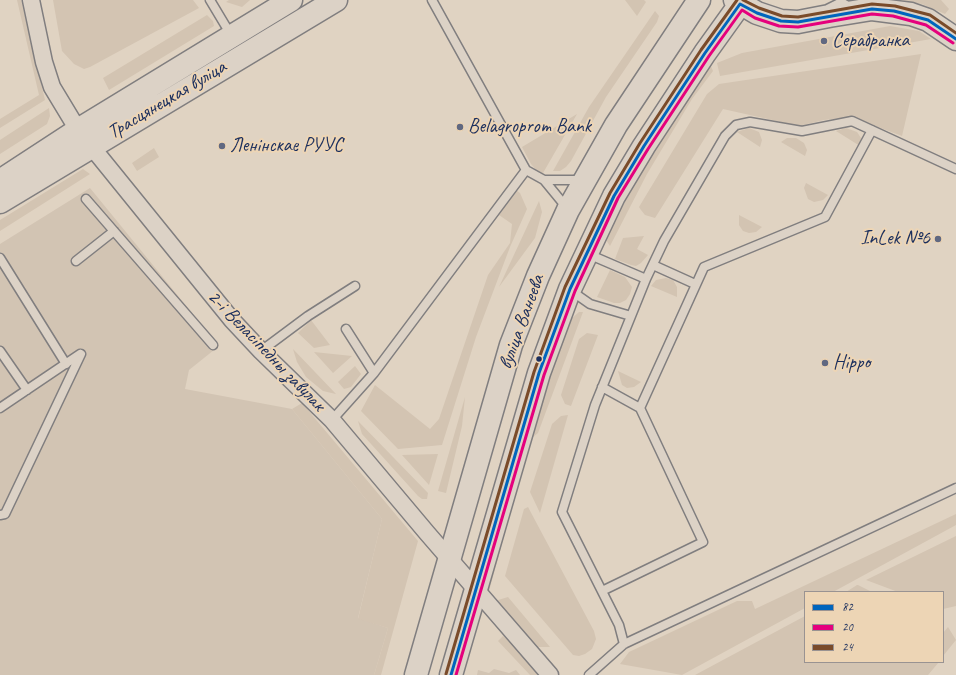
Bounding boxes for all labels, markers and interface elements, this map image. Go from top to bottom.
place label: Серабранка [832,29,909,53]
marker: Серабранка [819,36,829,46]
street label: Трасцянецкая вуліца [103,55,231,145]
place label: Belagroprom Bank [468,115,591,139]
marker: Belagroprom Bank [455,122,465,132]
place label: Ленінскае РУУС [230,134,343,158]
marker: Ленінскае РУУС [217,141,227,151]
place label: InLek №6 [861,227,930,251]
marker: InLek №6 [933,234,943,244]
street label: вуліца Ванеева [494,271,550,373]
street label: 2-і Веласіпедны завулак [202,285,330,417]
place label: Hippo [833,351,870,375]
unlabelled marker [534,354,544,364]
marker: Hippo [820,358,830,368]
legend [804,591,944,663]
text: 82 [842,599,853,615]
text: 20 [842,619,853,635]
text: 24 [842,639,853,655]

